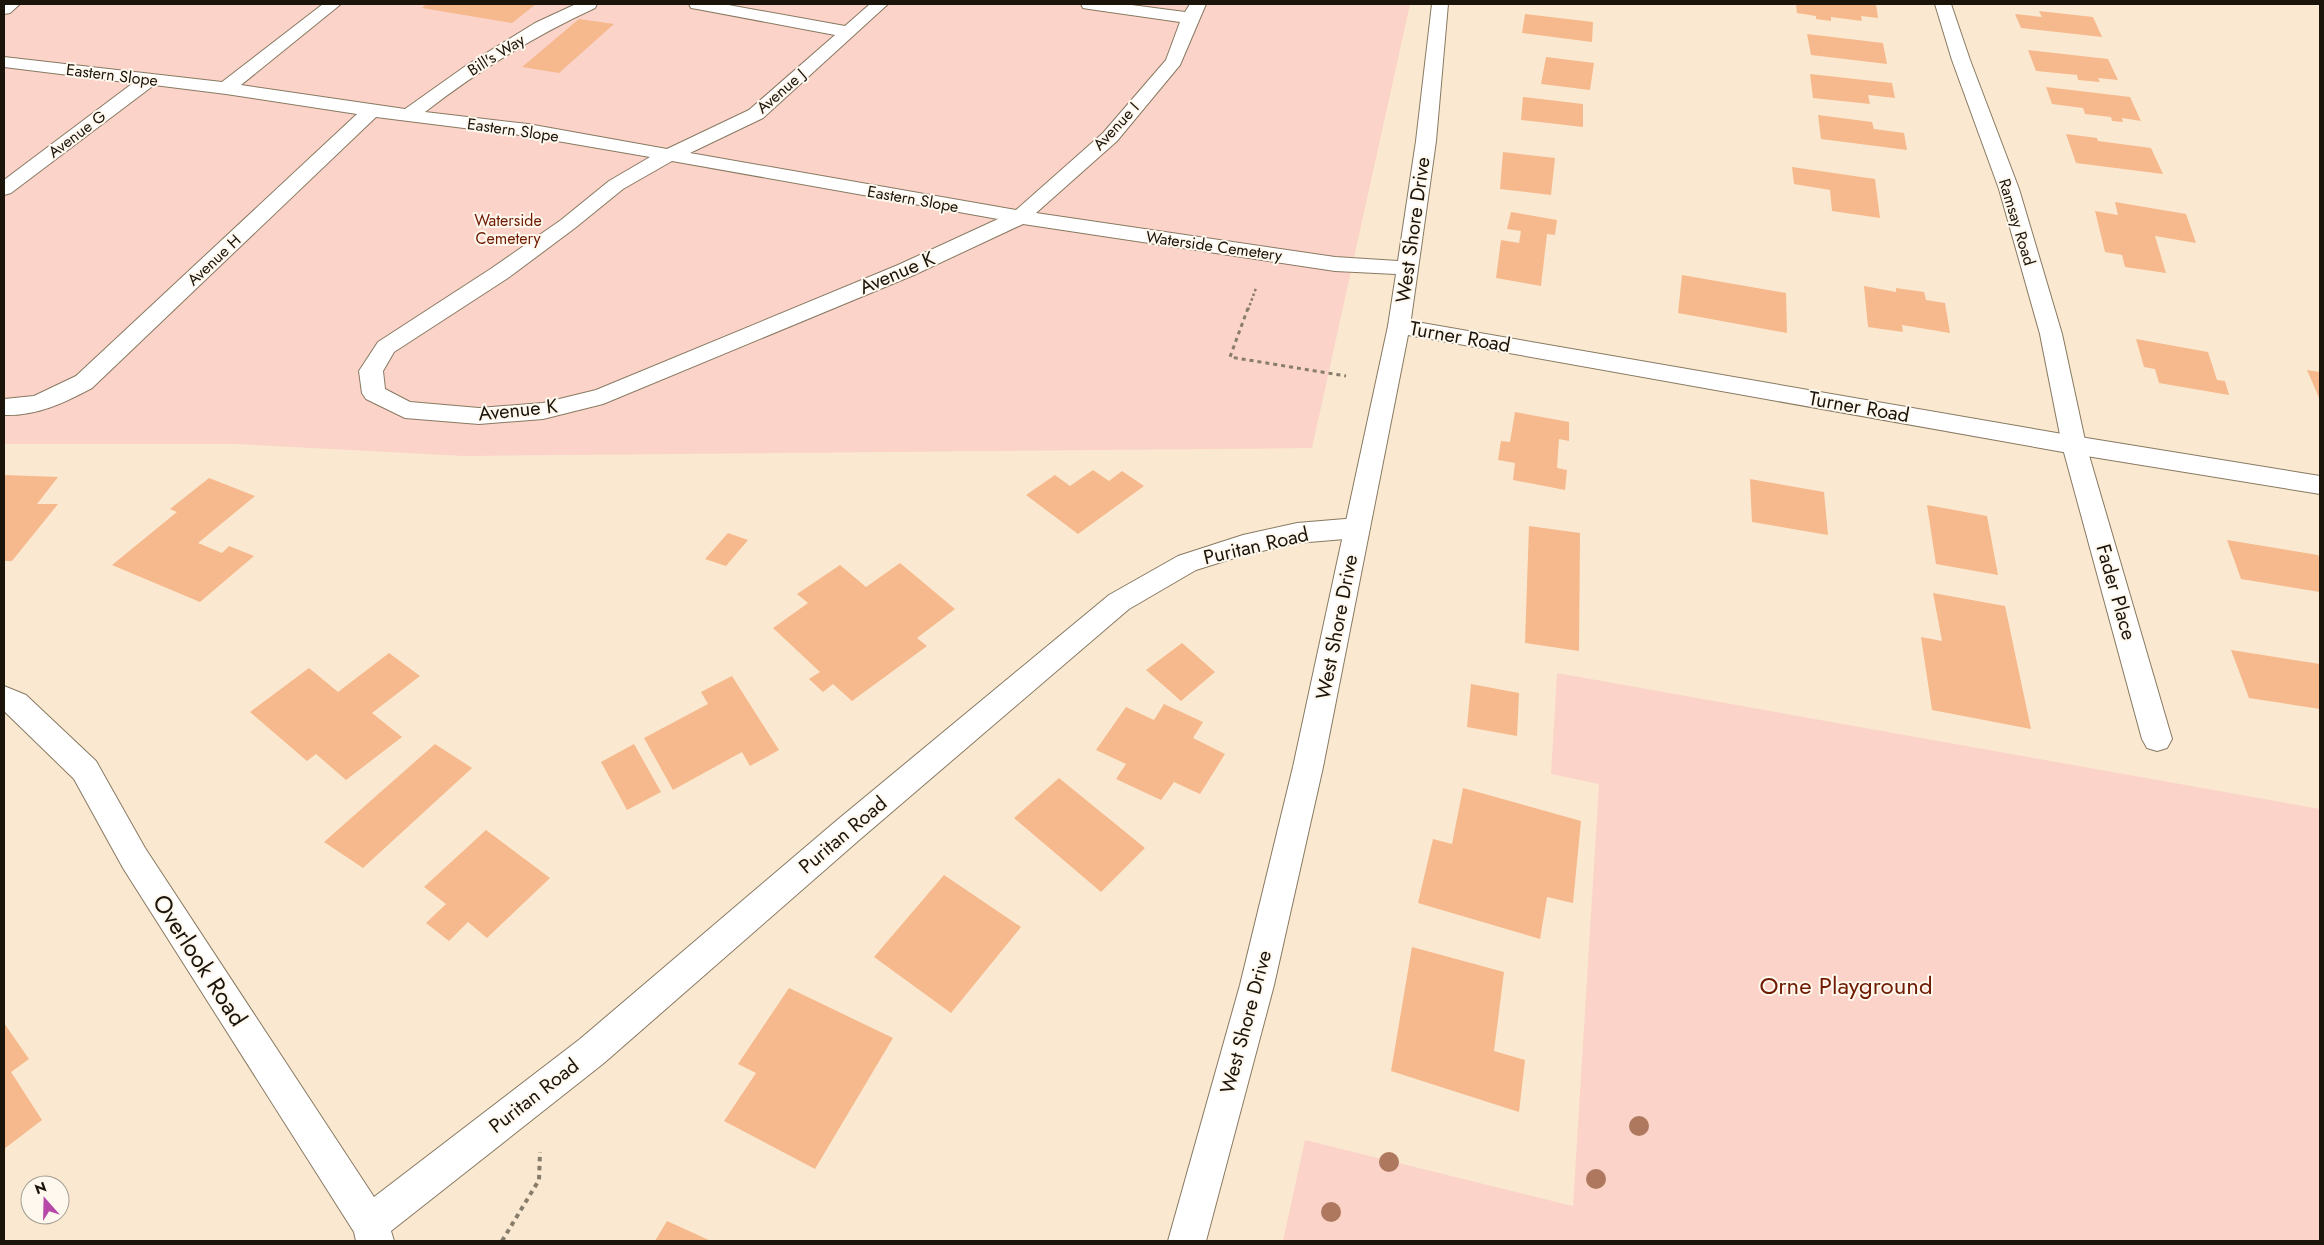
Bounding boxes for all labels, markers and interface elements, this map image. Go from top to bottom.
street label: Bill's Way [463,28,530,82]
street label: Eastern Slope [65,58,159,92]
street label: Avenue J [751,63,811,119]
street label: Avenue I [1088,97,1144,155]
street label: Avenue G [43,105,111,163]
street label: Eastern Slope [466,112,560,148]
street label: West Shore Drive [1388,155,1438,305]
street label: Ramsay Road [1993,176,2041,268]
street label: Eastern Slope [866,180,960,218]
park label: Waterside Cemetery [474,209,542,250]
street label: Waterside Cemetery [1144,225,1285,267]
street label: Avenue H [182,229,246,291]
street label: Avenue K [855,244,940,302]
street label: Turner Road [1407,314,1513,360]
street label: Turner Road [1806,384,1912,430]
street label: Avenue K [477,391,560,429]
street label: Puritan Road [1201,520,1311,572]
street label: Fader Place [2088,541,2144,643]
street label: West Shore Drive [1309,552,1365,702]
street label: Puritan Road [793,789,893,881]
street label: Overlook Road [144,887,256,1033]
street label: West Shore Drive [1213,947,1279,1097]
park label: Orne Playground [1759,968,1933,1003]
street label: Puritan Road [483,1052,585,1140]
north arrow [20,1175,70,1225]
text: N [32,1176,49,1199]

